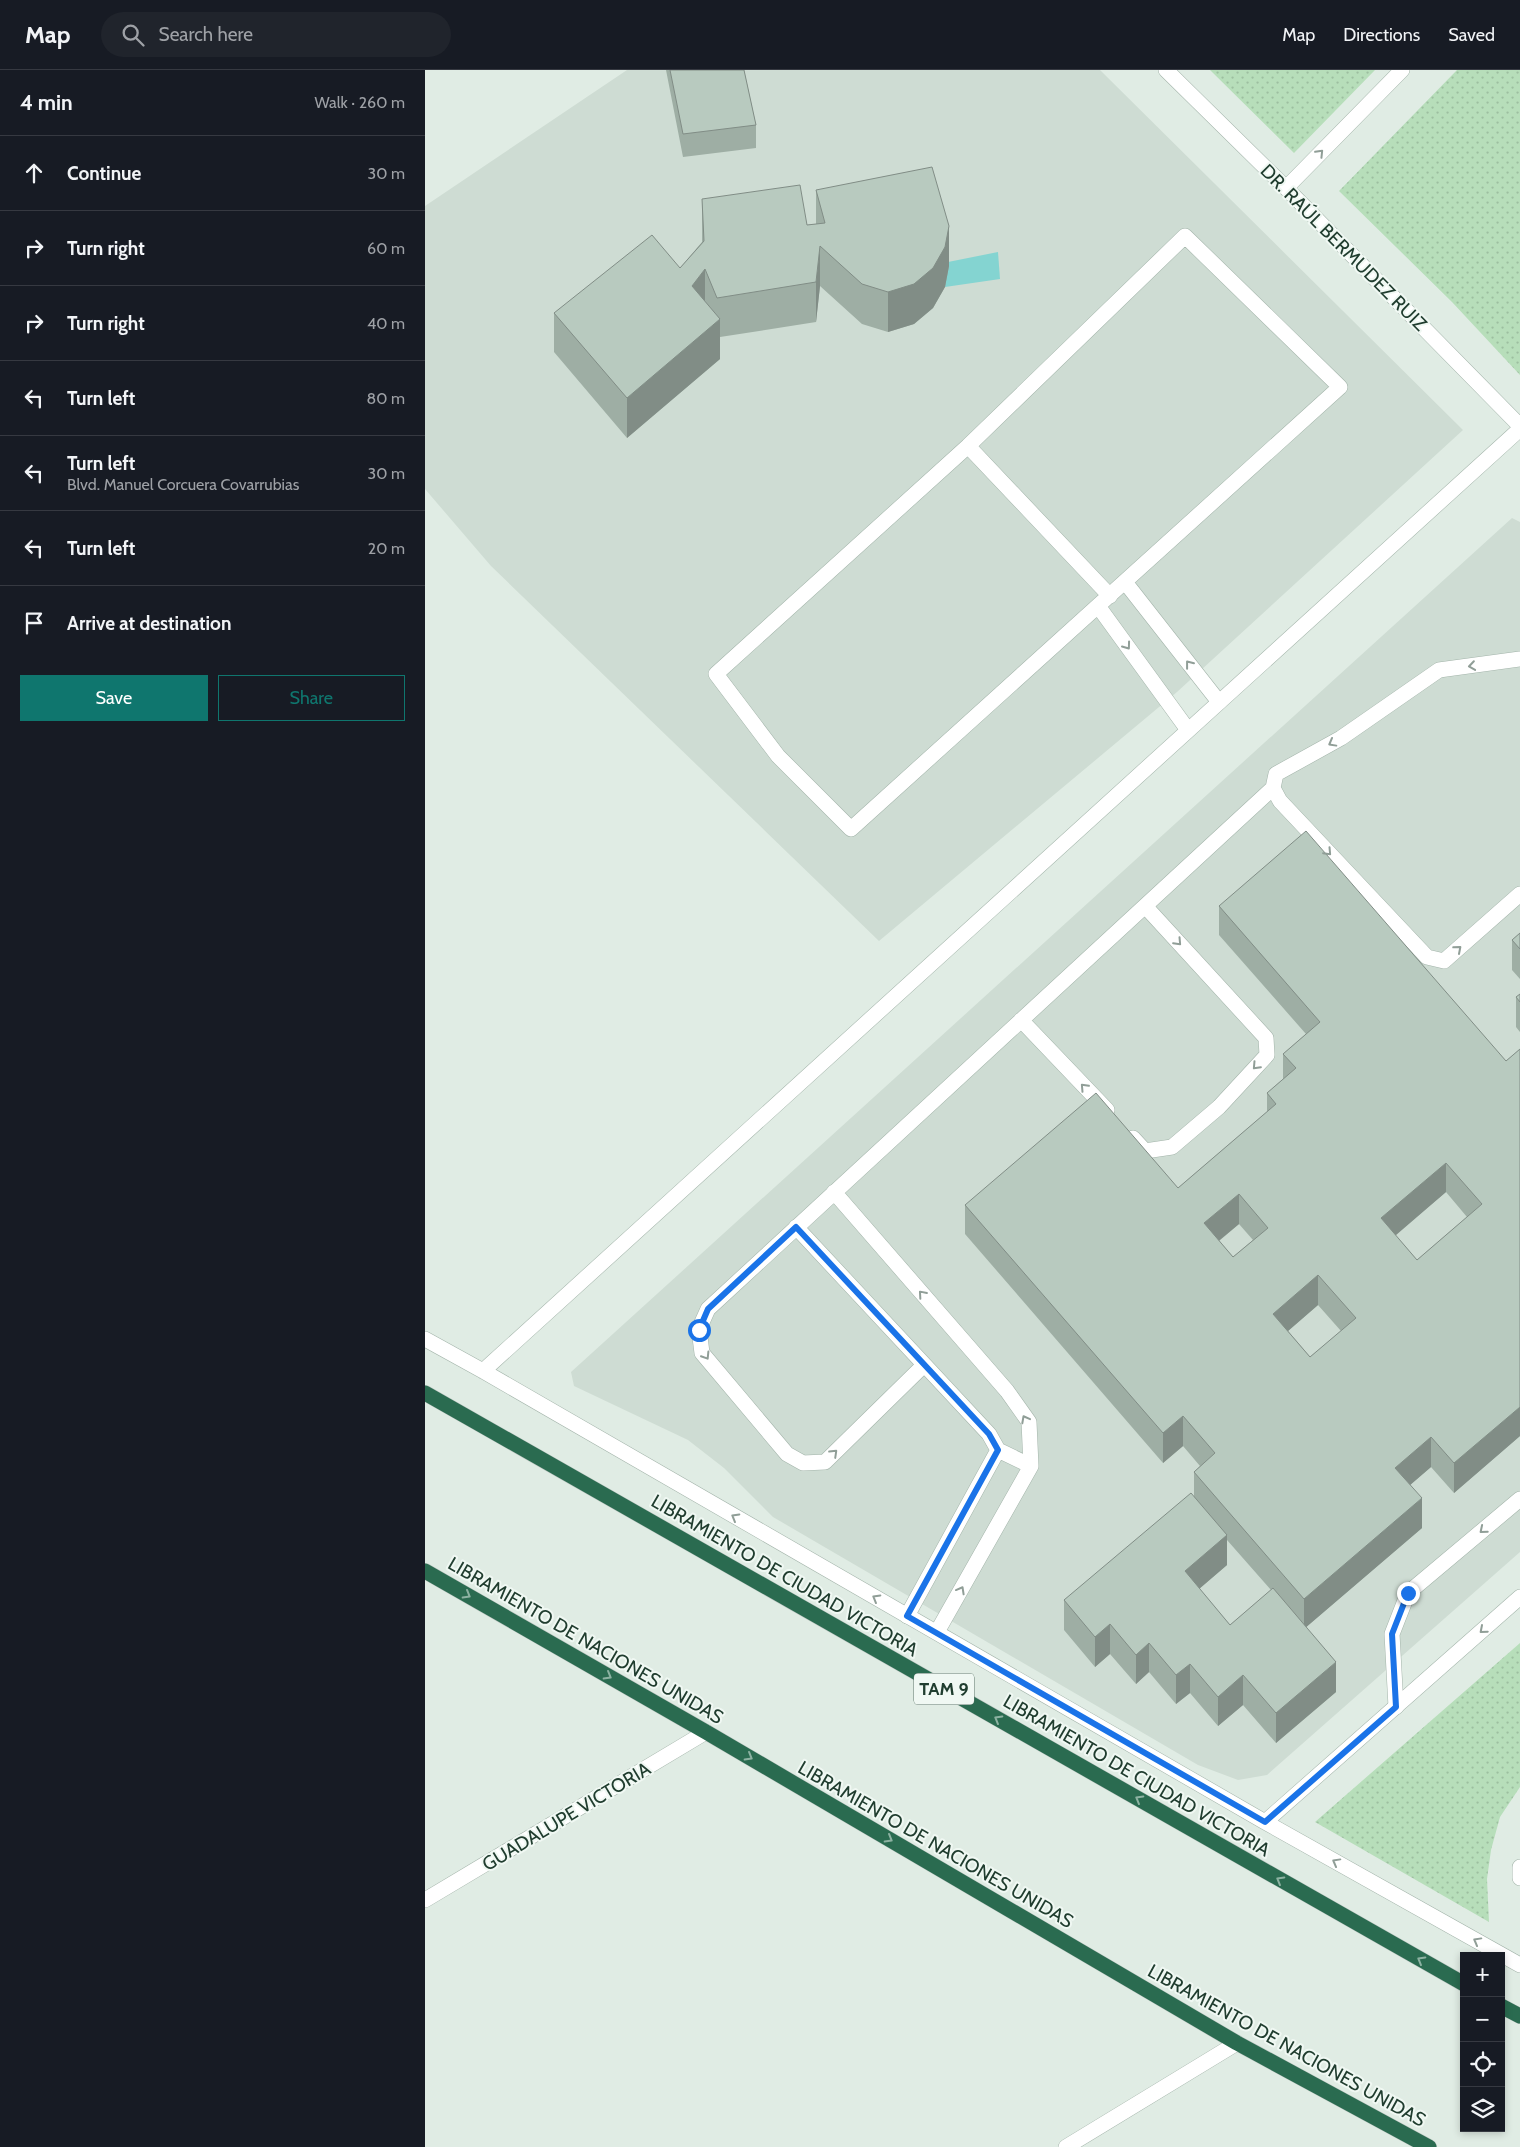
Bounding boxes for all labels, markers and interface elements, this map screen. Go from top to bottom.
search box [101,12,451,57]
text: Map [25,20,71,49]
icon: search [119,21,147,49]
text: Search here [159,23,253,46]
text: Map [1282,24,1315,46]
text: Directions [1343,24,1420,46]
text: Saved [1448,24,1495,46]
text: 4 min [20,90,73,115]
text: Walk · 260 m [315,93,405,112]
one-way arrow [1314,150,1323,159]
icon: ahead [20,159,48,187]
street label: DR. RAÚL BERMUDEZ RUIZ [1256,159,1433,336]
text: Continue [67,162,141,185]
text: 30 m [368,164,405,183]
icon: right [20,234,48,262]
text: Turn right [67,237,145,260]
text: 60 m [367,239,405,258]
icon: right [20,309,48,337]
text: Turn right [67,312,145,335]
text: 40 m [367,314,405,333]
icon: left [20,384,48,412]
text: Turn left [67,387,135,410]
text: 80 m [367,389,405,408]
text: Turn left [67,452,135,475]
icon: left [20,459,48,487]
text: 30 m [368,464,405,483]
text: Blvd. Manuel Corcuera Covarrubias [67,475,299,494]
icon: left [20,534,48,562]
text: Turn left [67,537,135,560]
text: 20 m [368,539,405,558]
icon: arrive [20,609,48,637]
text: Arrive at destination [67,612,231,635]
one-way arrow [1121,640,1130,650]
one-way arrow [1467,660,1475,671]
one-way arrow [1186,661,1194,670]
button: Save [20,675,208,721]
button: Share [218,675,405,721]
one-way arrow [1328,737,1337,747]
one-way arrow [1322,846,1331,855]
one-way arrow [1172,936,1181,945]
one-way arrow [1452,945,1461,954]
one-way arrow [1253,1061,1262,1070]
one-way arrow [1081,1083,1090,1092]
one-way arrow [919,1290,928,1299]
route start [688,1319,711,1342]
one-way arrow [699,1351,709,1360]
one-way arrow [1021,1415,1031,1424]
one-way arrow [828,1450,837,1459]
street label: LIBRAMIENTO DE CIUDAD VICTORIA [647,1489,923,1662]
one-way arrow [732,1513,741,1523]
one-way arrow [1479,1524,1488,1533]
street label: LIBRAMIENTO DE NACIONES UNIDAS [444,1552,727,1729]
route end [1397,1582,1420,1605]
one-way arrow [955,1586,965,1595]
one-way arrow [462,1589,471,1599]
one-way arrow [873,1594,882,1604]
one-way arrow [1480,1624,1489,1633]
one-way arrow [603,1670,612,1680]
road number: TAM 9 [914,1674,974,1705]
street label: LIBRAMIENTO DE CIUDAD VICTORIA [999,1689,1275,1862]
one-way arrow [994,1715,1003,1725]
one-way arrow [744,1751,753,1761]
street label: LIBRAMIENTO DE NACIONES UNIDAS [794,1756,1077,1933]
street label: GUADALUPE VICTORIA [478,1757,655,1876]
one-way arrow [1135,1796,1144,1806]
one-way arrow [884,1833,893,1843]
one-way arrow [1332,1858,1341,1868]
one-way arrow [1277,1876,1286,1886]
one-way arrow [1474,1938,1483,1948]
map controls [1460,1952,1505,2132]
button: + [1460,1952,1505,1997]
one-way arrow [1418,1956,1427,1966]
street label: LIBRAMIENTO DE NACIONES UNIDAS [1144,1959,1430,2132]
button: − [1460,1997,1505,2042]
button: locate [1460,2042,1505,2087]
button: layers [1460,2087,1505,2132]

